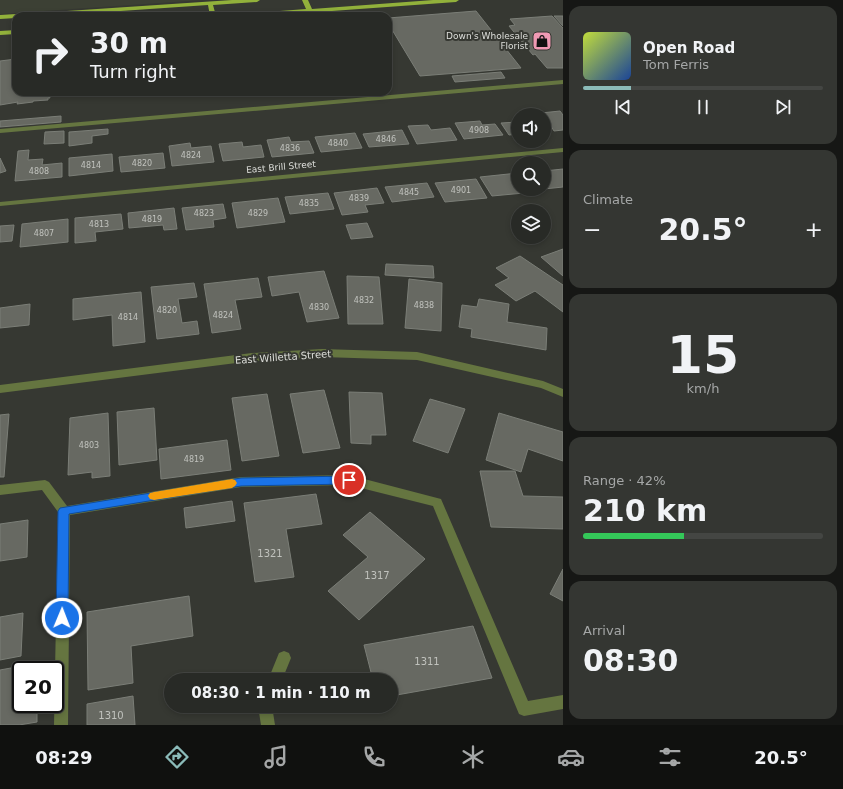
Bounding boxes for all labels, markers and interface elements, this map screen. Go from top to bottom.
text: 30 m [90,27,168,60]
icon: right [24,28,76,80]
shop icon: Down's Wholesale Florist [531,30,553,52]
place label: Down's Wholesale Florist [446,31,528,51]
text: Open Road [643,39,735,57]
text: Tom Ferris [643,57,709,72]
text: Turn right [90,61,176,82]
icon: previous [612,96,634,118]
icon: pause [692,96,714,118]
icon: next [772,96,794,118]
map controls [511,108,551,244]
button: sound [511,108,551,148]
house number: 4908 [469,126,489,135]
house number: 4846 [376,135,396,144]
house number: 4840 [328,139,348,148]
house number: 4836 [280,144,300,153]
house number: 4824 [181,151,201,160]
button: search [511,156,551,196]
house number: 4820 [132,159,152,168]
street label: East Brill Street [246,159,317,175]
house number: 4814 [81,161,101,170]
house number: 4808 [29,167,49,176]
house number: 4901 [451,186,471,195]
house number: 4845 [399,188,419,197]
text: Climate [583,192,633,207]
house number: 4839 [349,194,369,203]
house number: 4835 [299,199,319,208]
button: layers [511,204,551,244]
house number: 4823 [194,209,214,218]
house number: 4829 [248,209,268,218]
text: 20.5° [658,212,748,247]
house number: 4819 [142,215,162,224]
text: − [583,217,601,242]
text: + [805,217,823,242]
house number: 4813 [89,220,109,229]
house number: 4807 [34,229,54,238]
house number: 4832 [354,296,374,305]
house number: 4838 [414,301,434,310]
house number: 4830 [309,303,329,312]
house number: 4820 [157,306,177,315]
house number: 4824 [213,311,233,320]
house number: 4814 [118,313,138,322]
text: 15 [667,325,739,385]
street label: East Willetta Street [235,348,332,366]
text: km/h [687,381,719,396]
house number: 4803 [79,441,99,450]
house number: 4819 [184,455,204,464]
pin [332,463,366,497]
icon: arrive [338,469,360,491]
text: Range · 42% [583,473,666,488]
text: 210 km [583,493,707,528]
house number: 1321 [257,548,283,559]
house number: 1317 [364,570,390,581]
position arrow [41,597,83,639]
text: Arrival [583,623,625,638]
text: 08:30 [583,643,679,678]
house number: 1311 [414,656,440,667]
speed limit sign: 20 [12,661,64,713]
text: 08:30 · 1 min · 110 m [191,684,371,702]
house number: 1310 [98,710,124,721]
icon: directions [163,743,191,771]
icon: music [262,743,290,771]
icon: phone [360,743,388,771]
icon: climate [459,743,487,771]
icon: car [557,743,585,771]
icon: filters [656,743,684,771]
text: 08:29 [35,747,93,768]
text: 20.5° [754,747,808,768]

